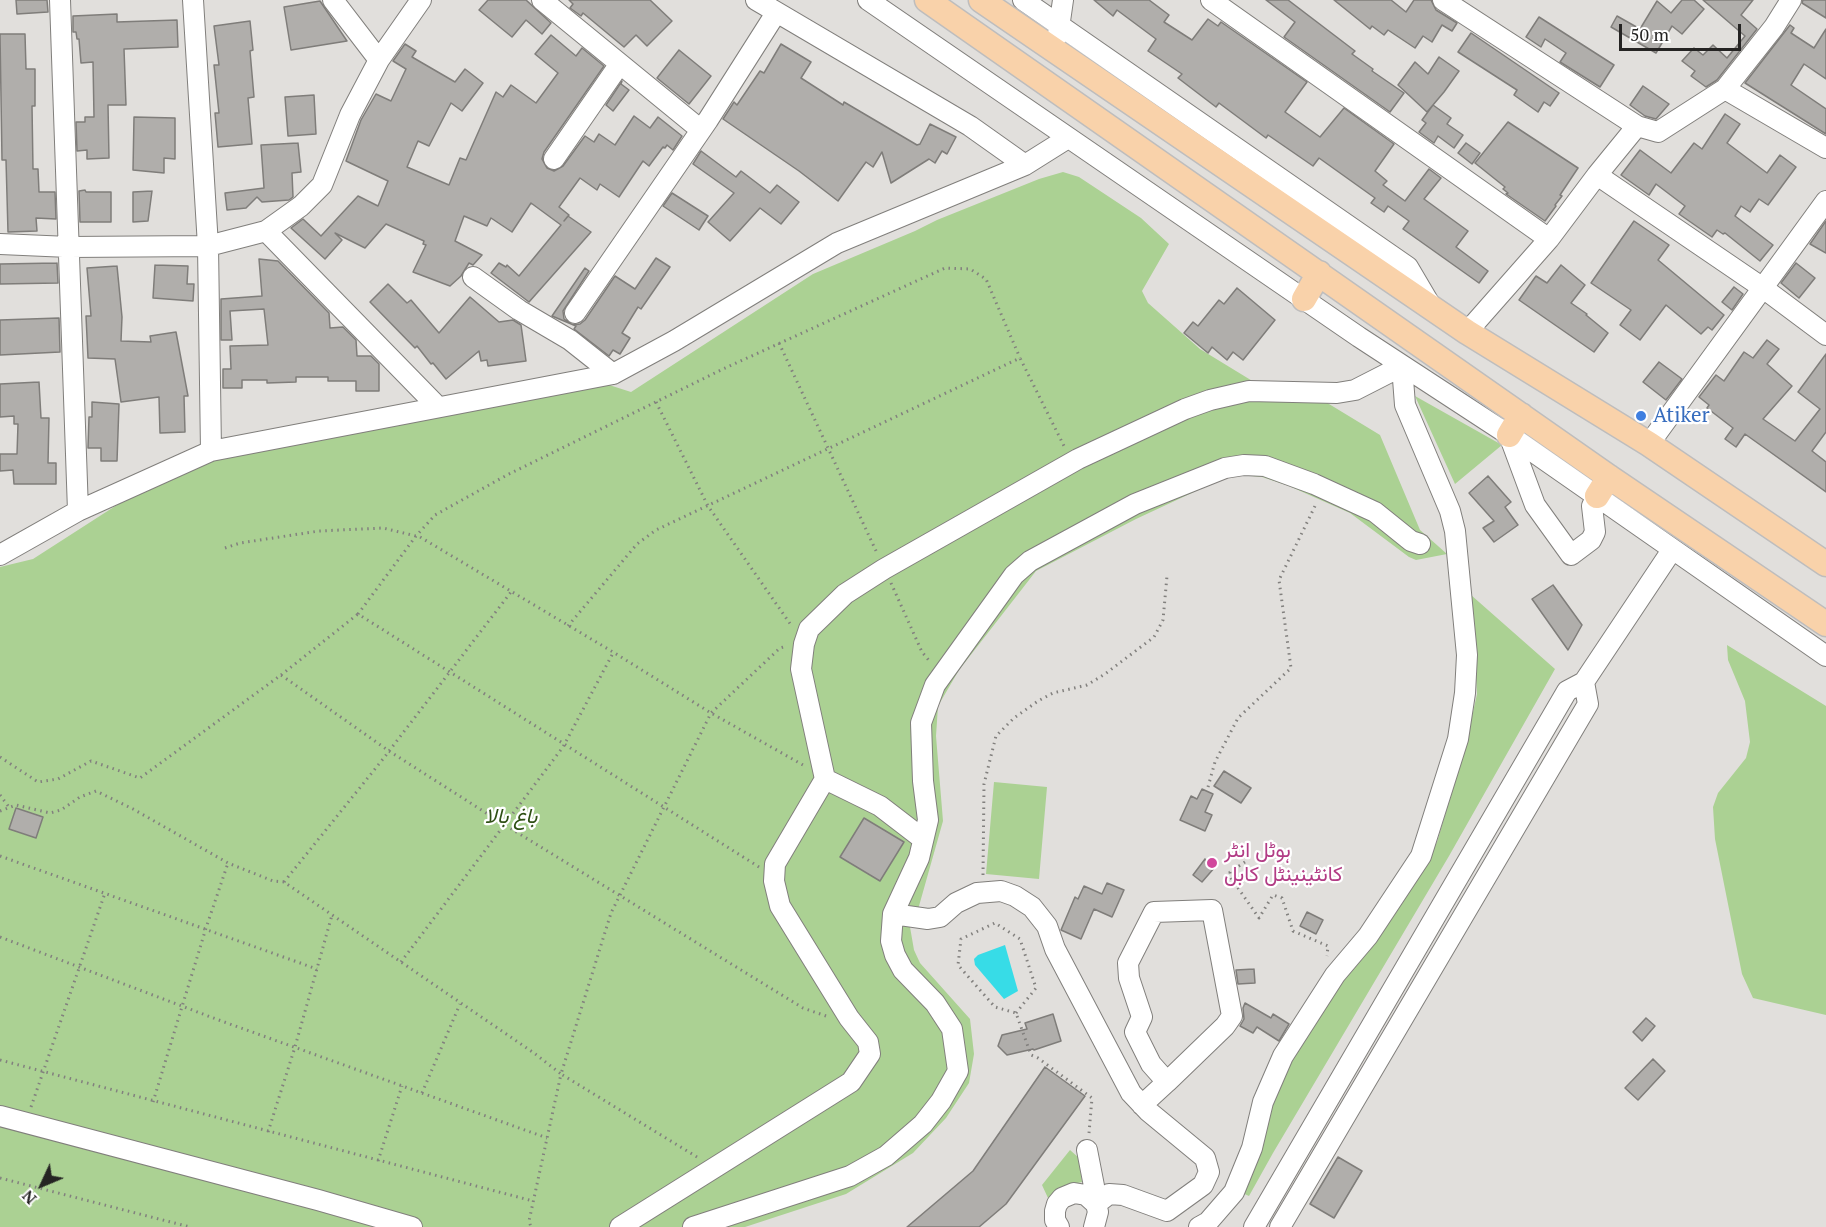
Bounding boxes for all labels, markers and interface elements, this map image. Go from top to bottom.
scale bar [1622,12,1744,50]
text: 50 m [1630,22,1669,46]
place label: Atiker [1653,403,1710,429]
marker: Atiker [1634,409,1648,423]
park label: باغ بالا [485,804,537,830]
place label: ہوٹل انٹر کانٹینینٹل کابل [1224,838,1343,888]
marker: ہوٹل انٹر کانٹینینٹل کابل [1205,856,1219,870]
north arrow [12,1155,72,1215]
text: N [17,1186,41,1210]

